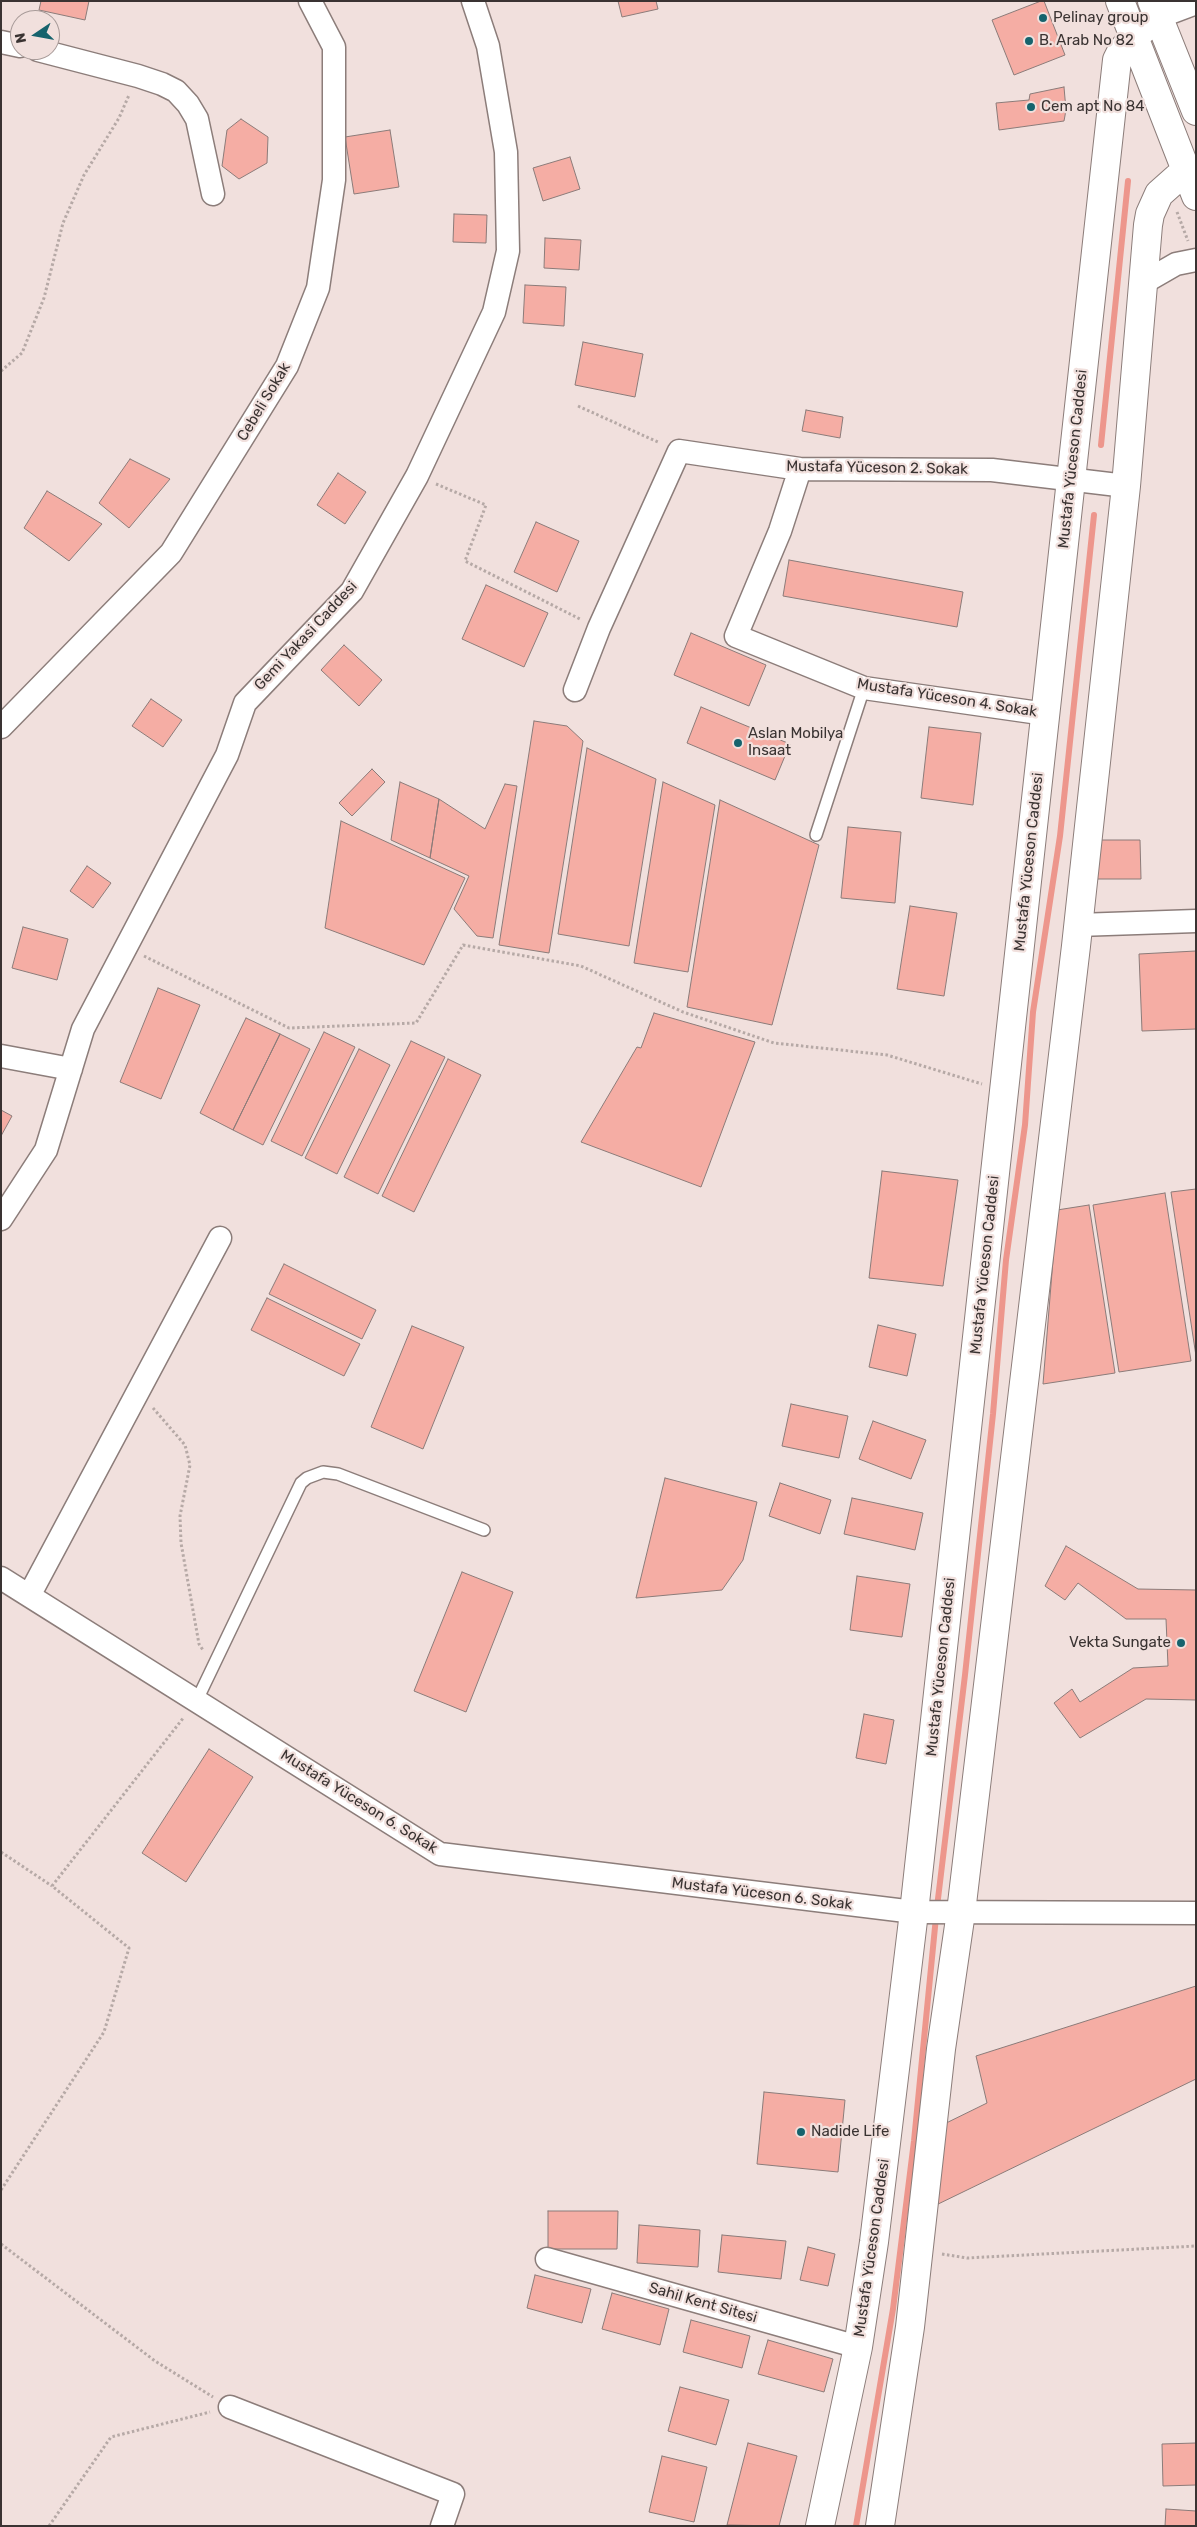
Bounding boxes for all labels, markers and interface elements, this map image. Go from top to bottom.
place label: Pelinay group [1053,9,1148,27]
north arrow [10,10,60,60]
marker: Pelinay group [1037,12,1049,24]
text: N [11,31,30,45]
place label: B. Arab No 82 [1039,32,1134,50]
marker: B. Arab No 82 [1023,35,1035,47]
place label: Cem apt No 84 [1041,98,1145,116]
marker: Cem apt No 84 [1025,101,1037,113]
street label: Cebeli Sokak [234,360,294,444]
street label: Mustafa Yüceson Caddesi [1055,369,1091,549]
street label: Mustafa Yüceson 2. Sokak [786,457,968,479]
street label: Gemi Yakasi Caddesi [251,578,361,694]
street label: Mustafa Yüceson 4. Sokak [856,675,1038,721]
place label: Aslan Mobilya Insaat [748,725,843,760]
marker: Aslan Mobilya Insaat [732,737,744,749]
street label: Mustafa Yüceson Caddesi [1011,772,1047,952]
street label: Mustafa Yüceson Caddesi [967,1175,1003,1355]
street label: Mustafa Yüceson Caddesi [923,1577,959,1757]
place label: Vekta Sungate [1069,1634,1171,1652]
marker: Vekta Sungate [1175,1637,1187,1649]
street label: Mustafa Yüceson 6. Sokak [277,1746,441,1858]
street label: Mustafa Yüceson 6. Sokak [671,1874,853,1914]
place label: Nadide Life [811,2123,889,2141]
marker: Nadide Life [795,2126,807,2138]
street label: Mustafa Yüceson Caddesi [851,2158,893,2338]
street label: Sahil Kent Sitesi [647,2279,759,2327]

